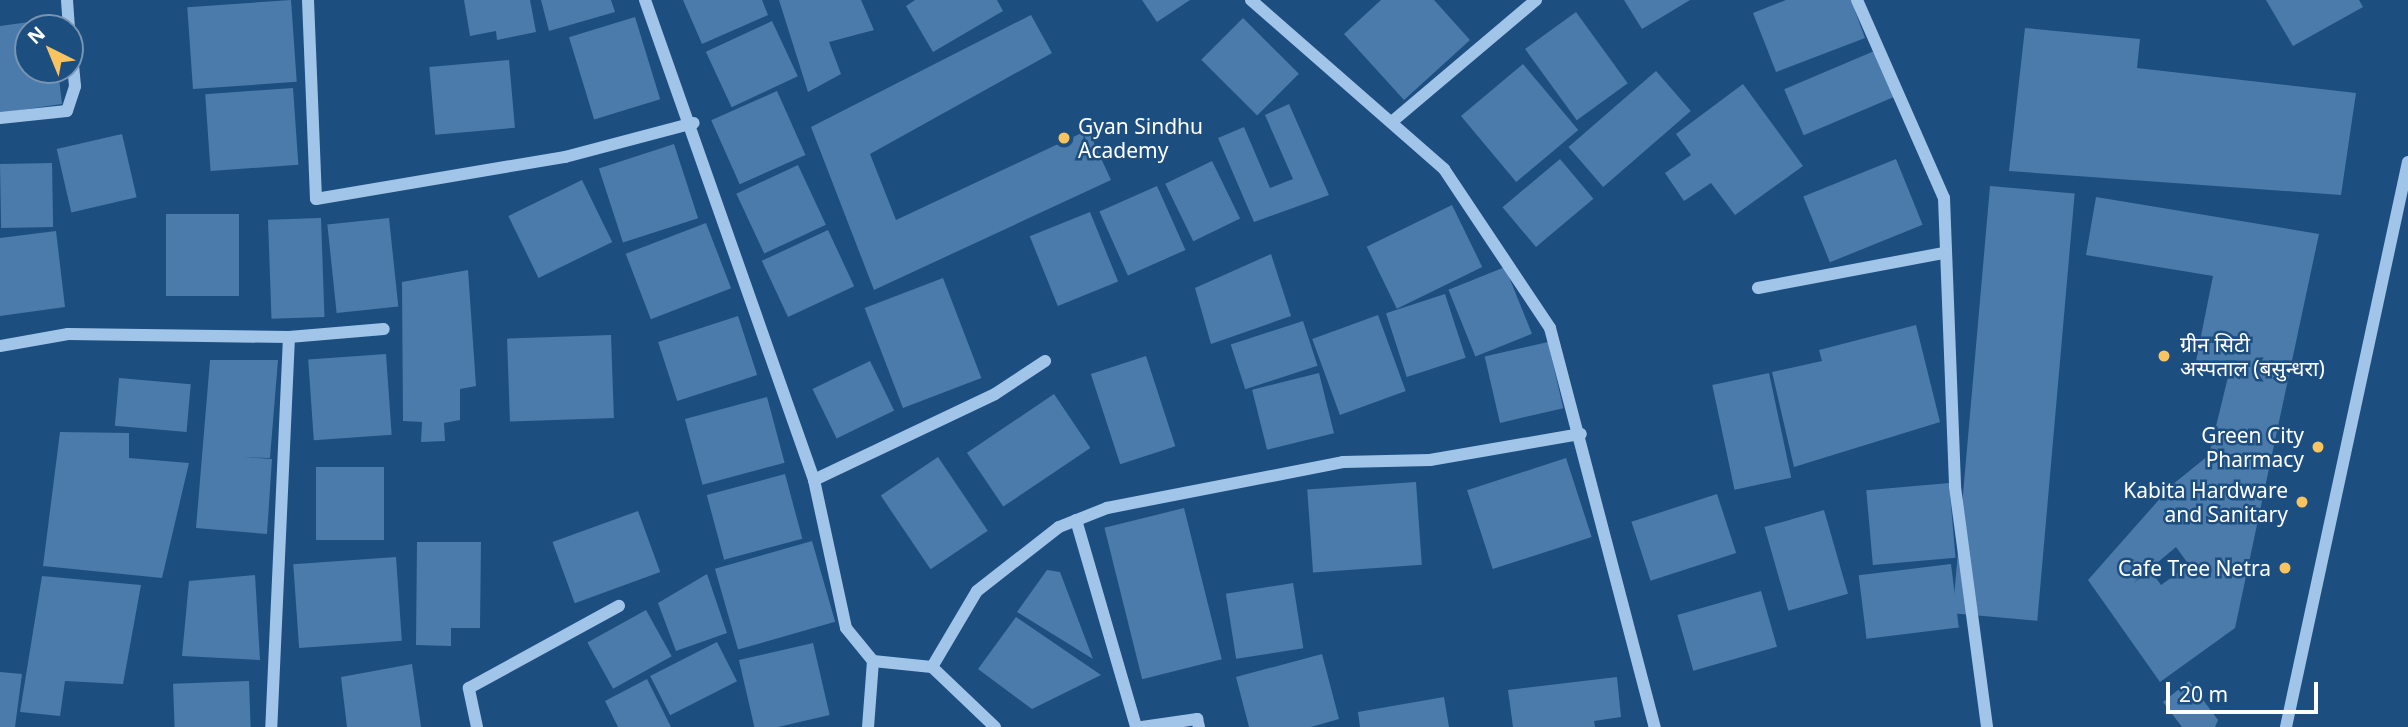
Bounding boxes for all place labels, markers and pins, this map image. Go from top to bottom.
place label: Gyan Sindhu Academy [1078,113,1203,163]
marker: Gyan Sindhu Academy [1056,130,1072,146]
place label: ग्रीन सिटी अस्पताल (बसुन्धरा) [2180,331,2325,381]
marker: ग्रीन सिटी अस्पताल (बसुन्धरा) [2154,346,2174,366]
place label: Green City Pharmacy [2201,422,2304,472]
marker: Green City Pharmacy [2310,439,2326,455]
place label: Kabita Hardware and Sanitary [2123,477,2288,527]
marker: Kabita Hardware and Sanitary [2294,494,2310,510]
place label: Cafe Tree Netra [2118,555,2271,581]
marker: Cafe Tree Netra [2277,560,2293,576]

